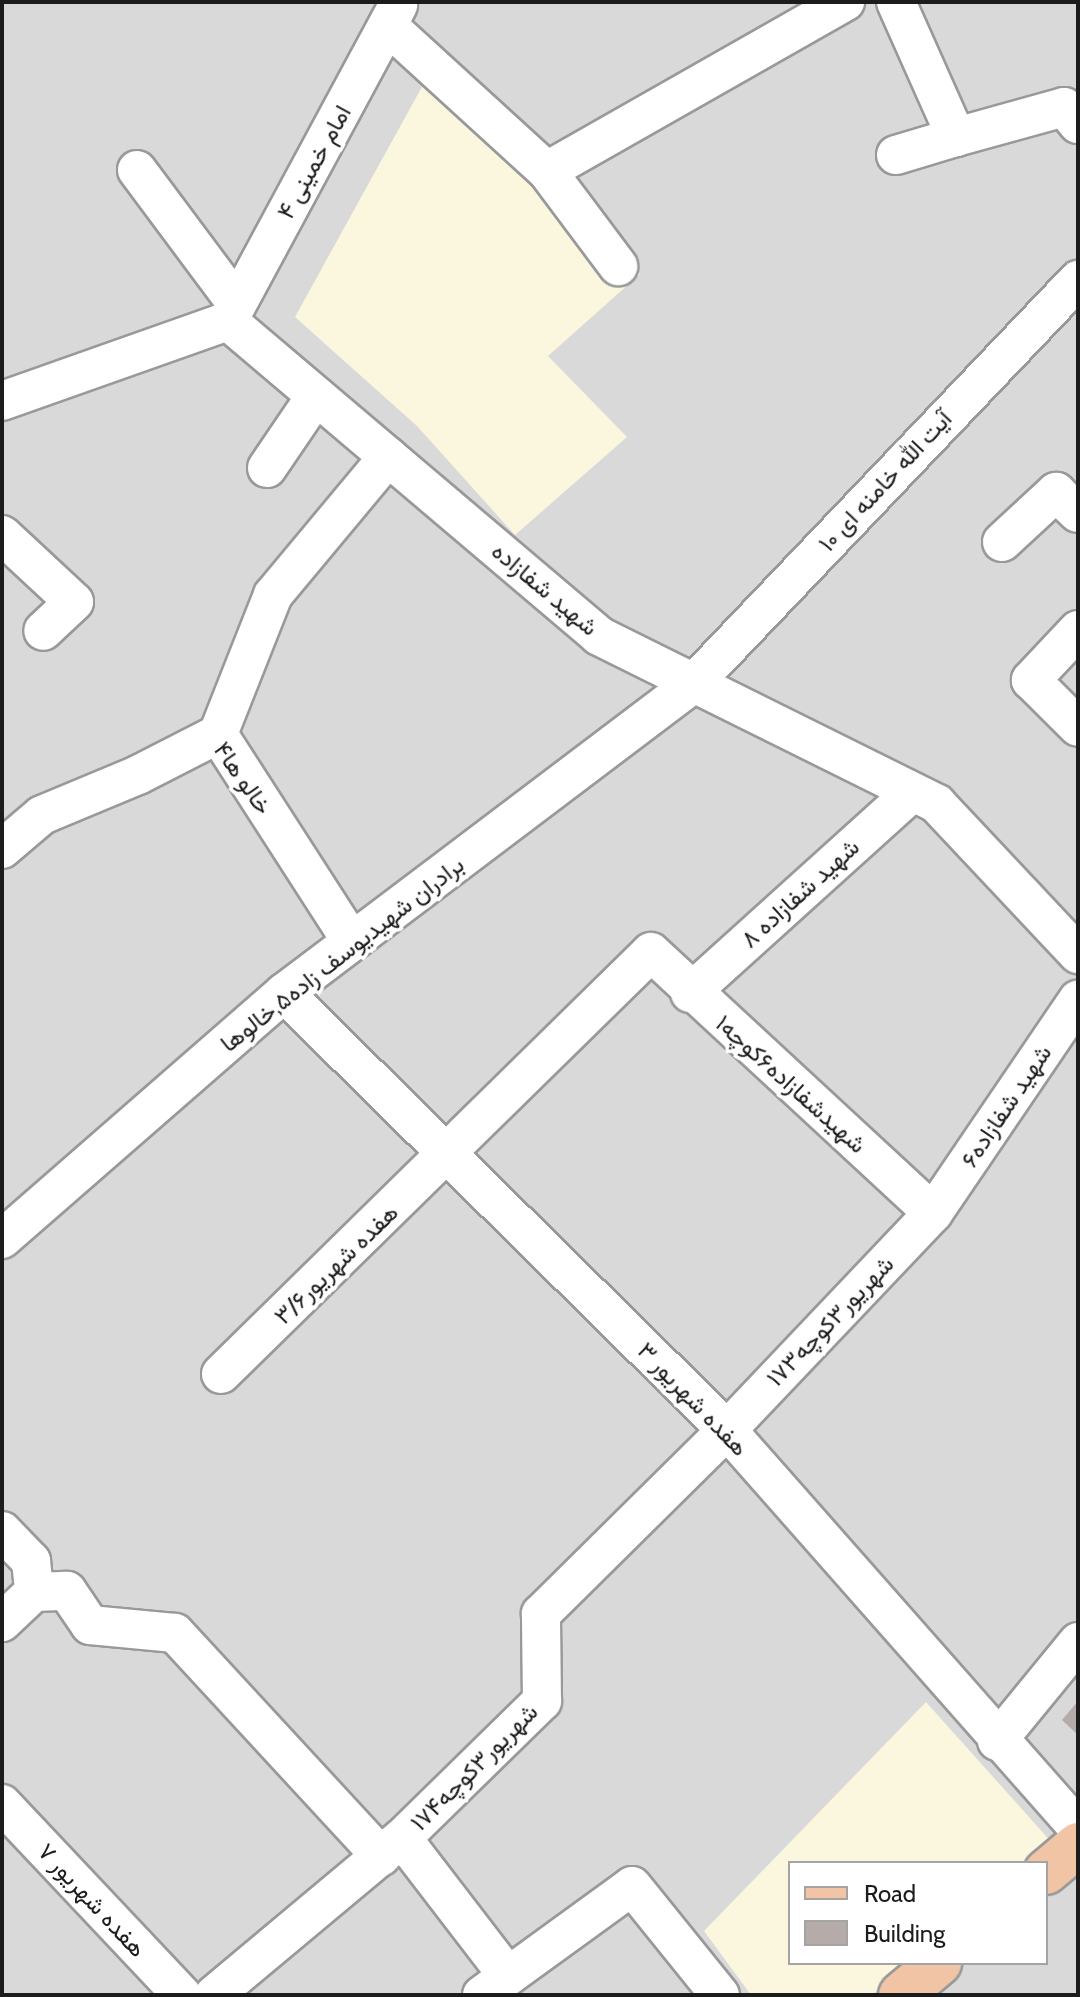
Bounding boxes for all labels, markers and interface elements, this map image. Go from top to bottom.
street label: امام خمینی ۴ [271,100,357,224]
street label: آیت الله خامنه ای ۱۰ [812,404,958,558]
street label: شهید شفازاده [486,536,604,642]
street label: خالو ها۴ [208,736,278,820]
street label: شهید شفازاده ۸ [735,832,865,954]
street label: برادران شهیدیوسف زاده۵,خالوها [215,850,469,1058]
street label: شهیدشفازاده۶کوچه۱ [710,1009,872,1159]
street label: شهید شفازاده۶ [955,1039,1057,1173]
street label: هفده شهریور۳/۶ [268,1198,404,1330]
street label: ۱۷شهریور۳کوچه۳ [760,1250,900,1392]
street label: هفده شهریور ۳ [632,1336,754,1462]
street label: ۱۷شهریور۳کوچه۴ [404,1697,544,1837]
street label: هفده شهریور ۷ [32,1837,152,1963]
legend [788,1861,1048,1965]
text: Road [864,1879,916,1908]
text: Building [864,1919,945,1948]

